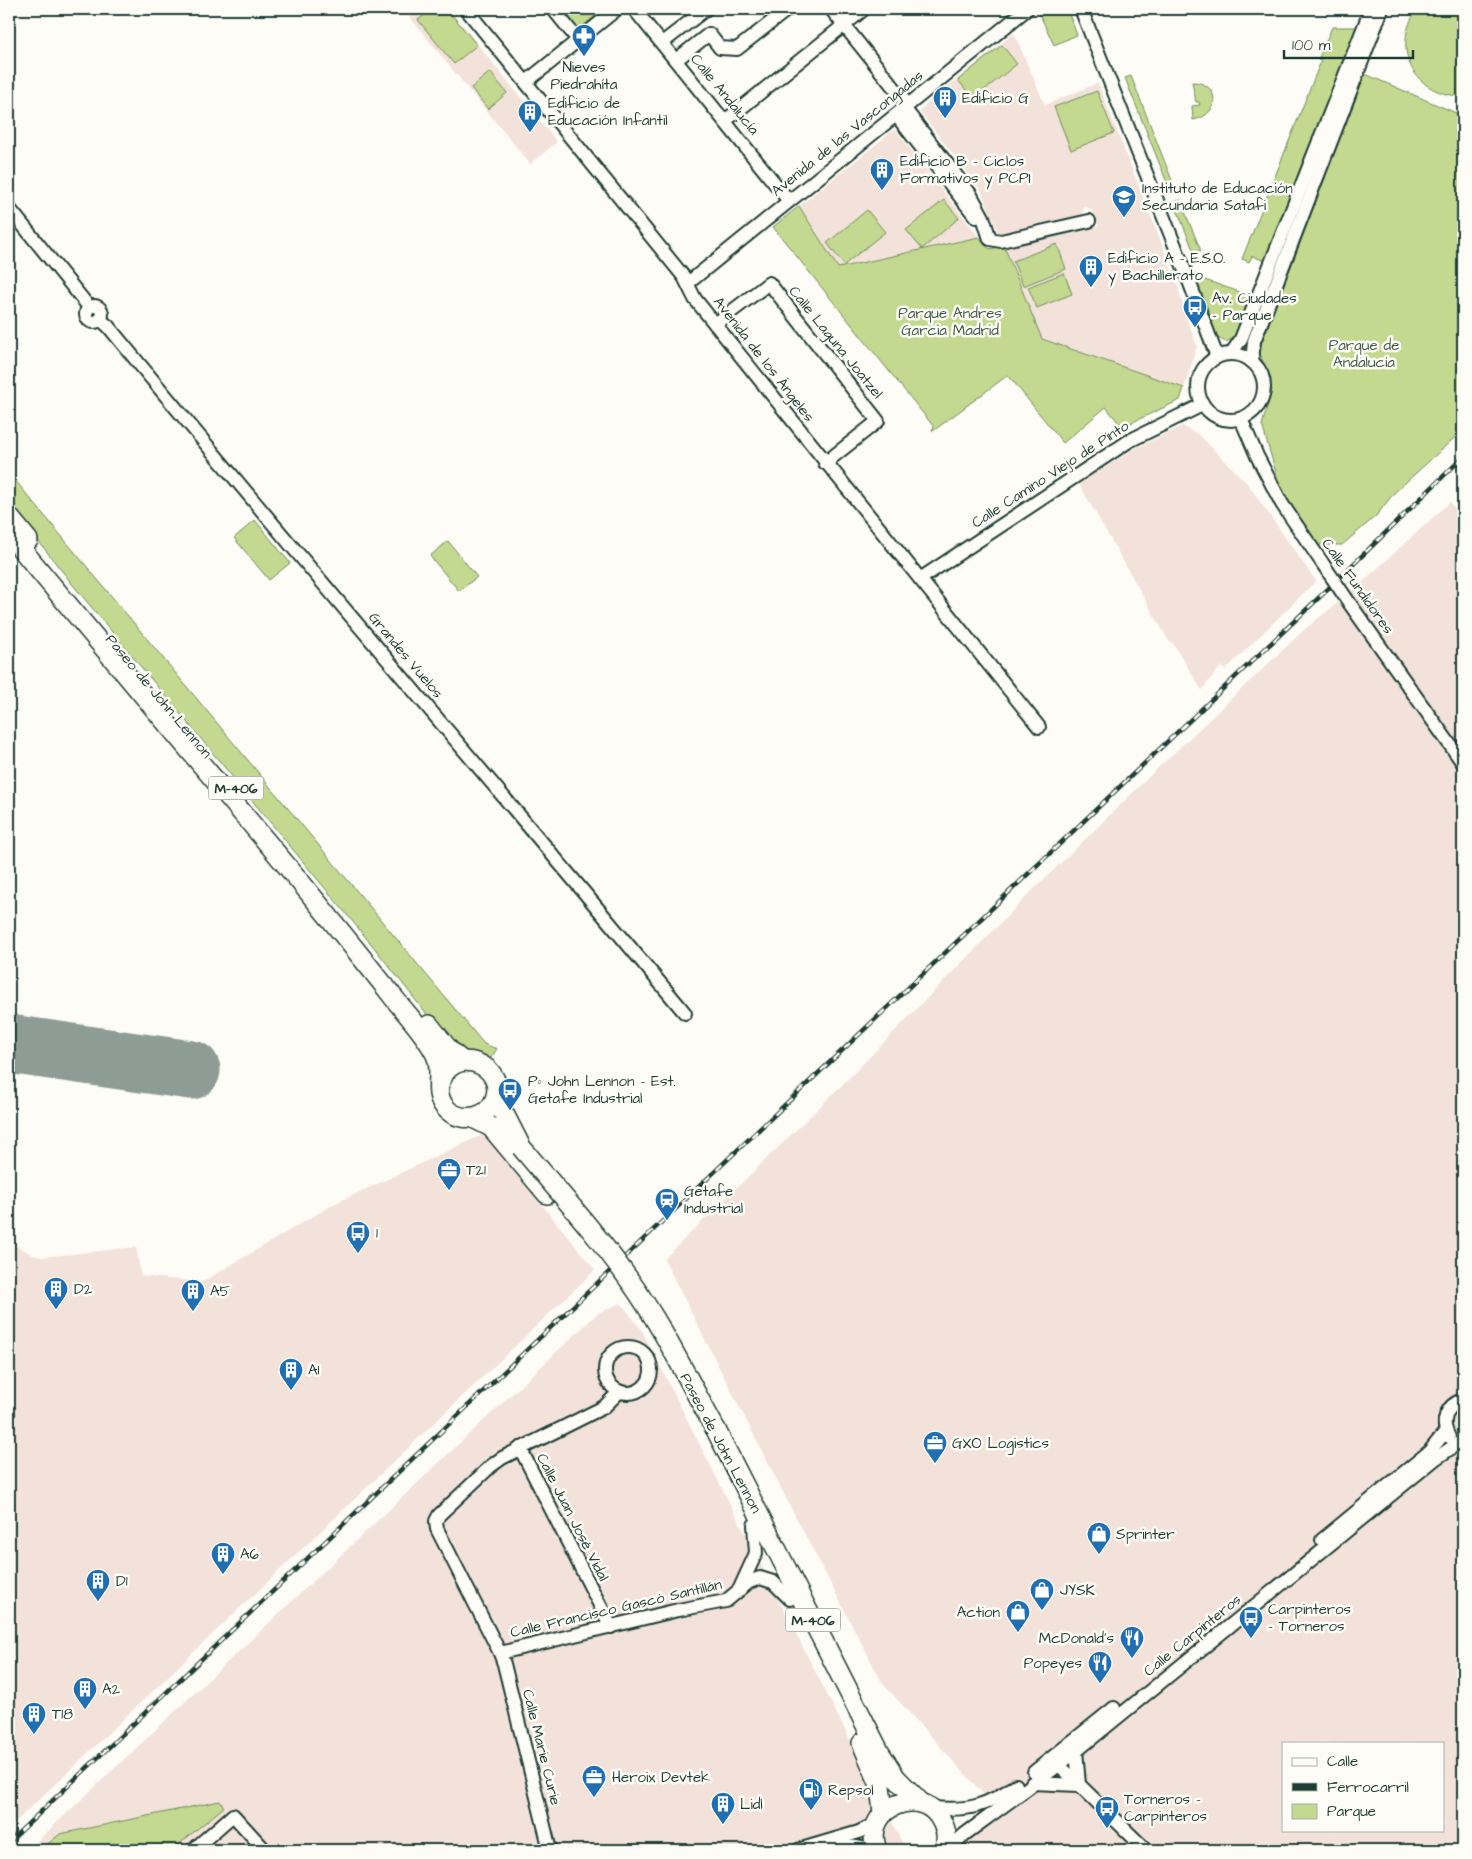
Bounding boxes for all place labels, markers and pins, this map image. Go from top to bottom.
pharmacy icon: Nieves Piedrahíta [571,23,597,57]
place label: Nieves Piedrahíta [551,57,618,95]
building icon: Edificio G [932,85,958,119]
place label: Edificio G [962,88,1029,109]
place label: Edificio de Educación Infantil [548,93,668,131]
building icon: Edificio de Educación Infantil [517,99,543,133]
place label: Edificio B - Ciclos Formativos y PCPI [900,151,1031,190]
building icon: Edificio B - Ciclos Formativos y PCPI [869,157,895,191]
place label: Instituto de Educación Secundaria Satafi [1142,178,1293,216]
school or university icon: Instituto de Educación Secundaria Satafi [1111,184,1137,218]
place label: Edificio A - E.S.O. y Bachillerato [1108,248,1225,287]
building icon: Edificio A - E.S.O. y Bachillerato [1078,254,1104,288]
place label: Av. Ciudades - Parque [1212,288,1297,326]
bus stop icon: Av. Ciudades - Parque [1182,294,1208,328]
place label: Pº John Lennon - Est. Getafe Industrial [528,1071,676,1109]
bus stop icon: Pº John Lennon - Est. Getafe Industrial [497,1077,523,1111]
office icon: T21 [436,1157,462,1191]
place label: T21 [466,1160,486,1181]
place label: Getafe Industrial [684,1181,743,1219]
station icon: Getafe Industrial [654,1187,680,1221]
bus stop icon: 1 [345,1220,371,1254]
place label: 1 [376,1223,378,1244]
building icon: D2 [43,1276,69,1310]
building icon: A5 [180,1278,206,1312]
place label: D2 [74,1279,93,1300]
place label: A5 [210,1281,231,1302]
building icon: A1 [278,1357,304,1391]
place label: A1 [308,1360,320,1381]
office icon: GXO Logistics [922,1430,948,1464]
place label: GXO Logistics [952,1433,1050,1455]
shop icon: Sprinter [1086,1521,1112,1555]
place label: Sprinter [1116,1524,1175,1545]
building icon: A6 [210,1541,236,1575]
place label: A6 [240,1544,260,1565]
building icon: D1 [85,1568,111,1602]
place label: D1 [116,1571,128,1592]
shop icon: JYSK [1029,1577,1055,1611]
place label: JYSK [1060,1580,1095,1601]
shop icon: Action [1005,1599,1031,1633]
place label: Carpinteros - Torneros [1268,1599,1352,1637]
place label: Action [957,1602,1000,1623]
bus stop icon: Carpinteros - Torneros [1238,1605,1264,1639]
restaurant icon: McDonald's [1119,1625,1145,1659]
place label: McDonald's [1039,1628,1114,1649]
restaurant icon: Popeyes [1087,1650,1113,1684]
place label: Popeyes [1024,1653,1082,1675]
building icon: A2 [72,1676,98,1710]
place label: A2 [102,1679,121,1700]
building icon: T18 [21,1701,47,1735]
place label: T18 [52,1704,73,1725]
office icon: Heroix Devtek [581,1764,607,1798]
place label: Heroix Devtek [612,1767,710,1788]
fuel station icon: Repsol [798,1777,824,1811]
place label: Repsol [828,1780,873,1801]
place label: Torneros - Carpinteros [1124,1789,1208,1827]
building icon: Lidl [710,1791,736,1825]
place label: Lidl [740,1794,763,1815]
bus stop icon: Torneros - Carpinteros [1094,1795,1120,1829]

